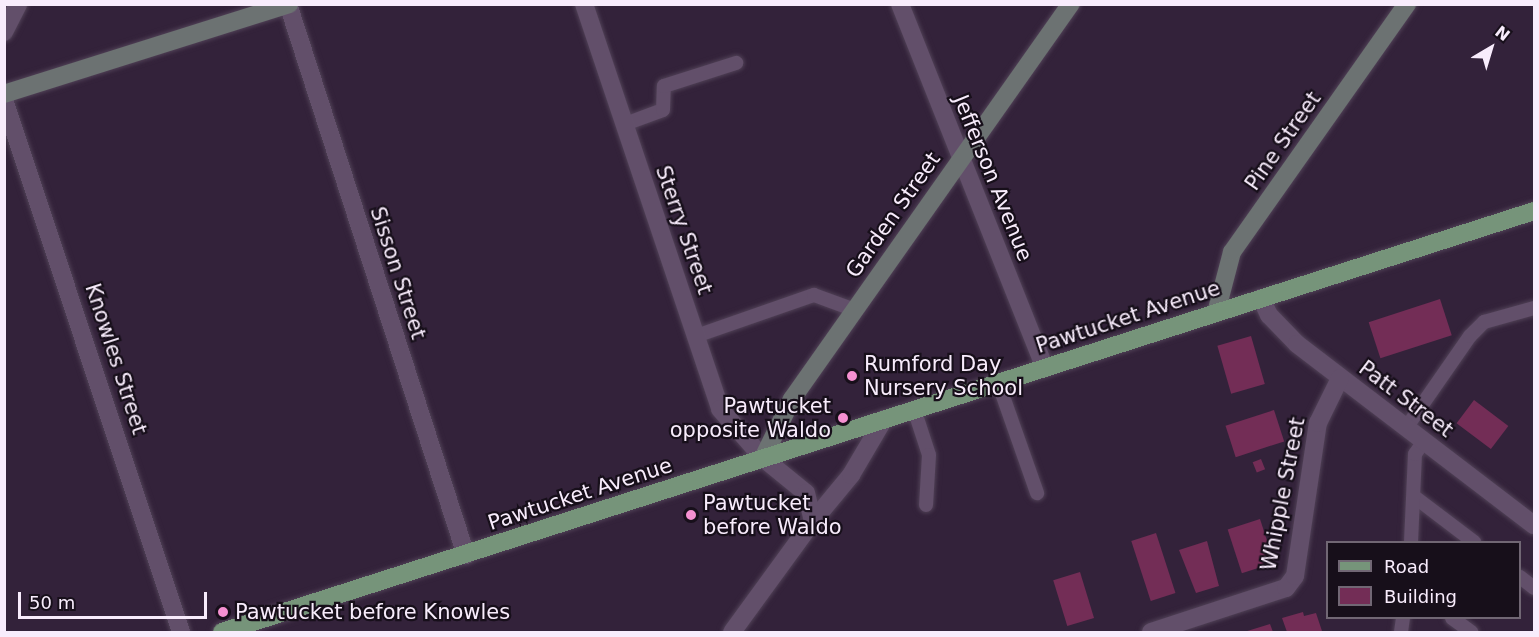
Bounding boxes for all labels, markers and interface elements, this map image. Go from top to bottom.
north arrow [1461,18,1521,78]
text: N [1491,22,1514,45]
street label: Pine Street [1240,87,1326,195]
street label: Jefferson Avenue [948,91,1038,265]
street label: Garden Street [840,147,946,283]
street label: Sterry Street [650,162,718,298]
street label: Sisson Street [365,204,431,342]
street label: Pawtucket Avenue [1033,275,1223,359]
street label: Knowles Street [80,280,152,438]
place label: Rumford Day Nursery School [864,351,1023,401]
street label: Patt Street [1354,355,1458,443]
marker: Rumford Day Nursery School [845,369,859,383]
place label: Pawtucket opposite Waldo [670,393,831,443]
marker: Pawtucket opposite Waldo [836,411,850,425]
street label: Whipple Street [1256,415,1310,573]
street label: Pawtucket Avenue [485,452,675,536]
place label: Pawtucket before Waldo [703,490,842,540]
marker: Pawtucket before Waldo [684,508,698,522]
legend [1326,541,1521,619]
text: Road [1384,556,1429,577]
scale bar [21,580,210,618]
text: Building [1384,586,1457,607]
text: 50 m [29,592,75,613]
place label: Pawtucket before Knowles [235,599,510,625]
marker: Pawtucket before Knowles [216,605,230,619]

